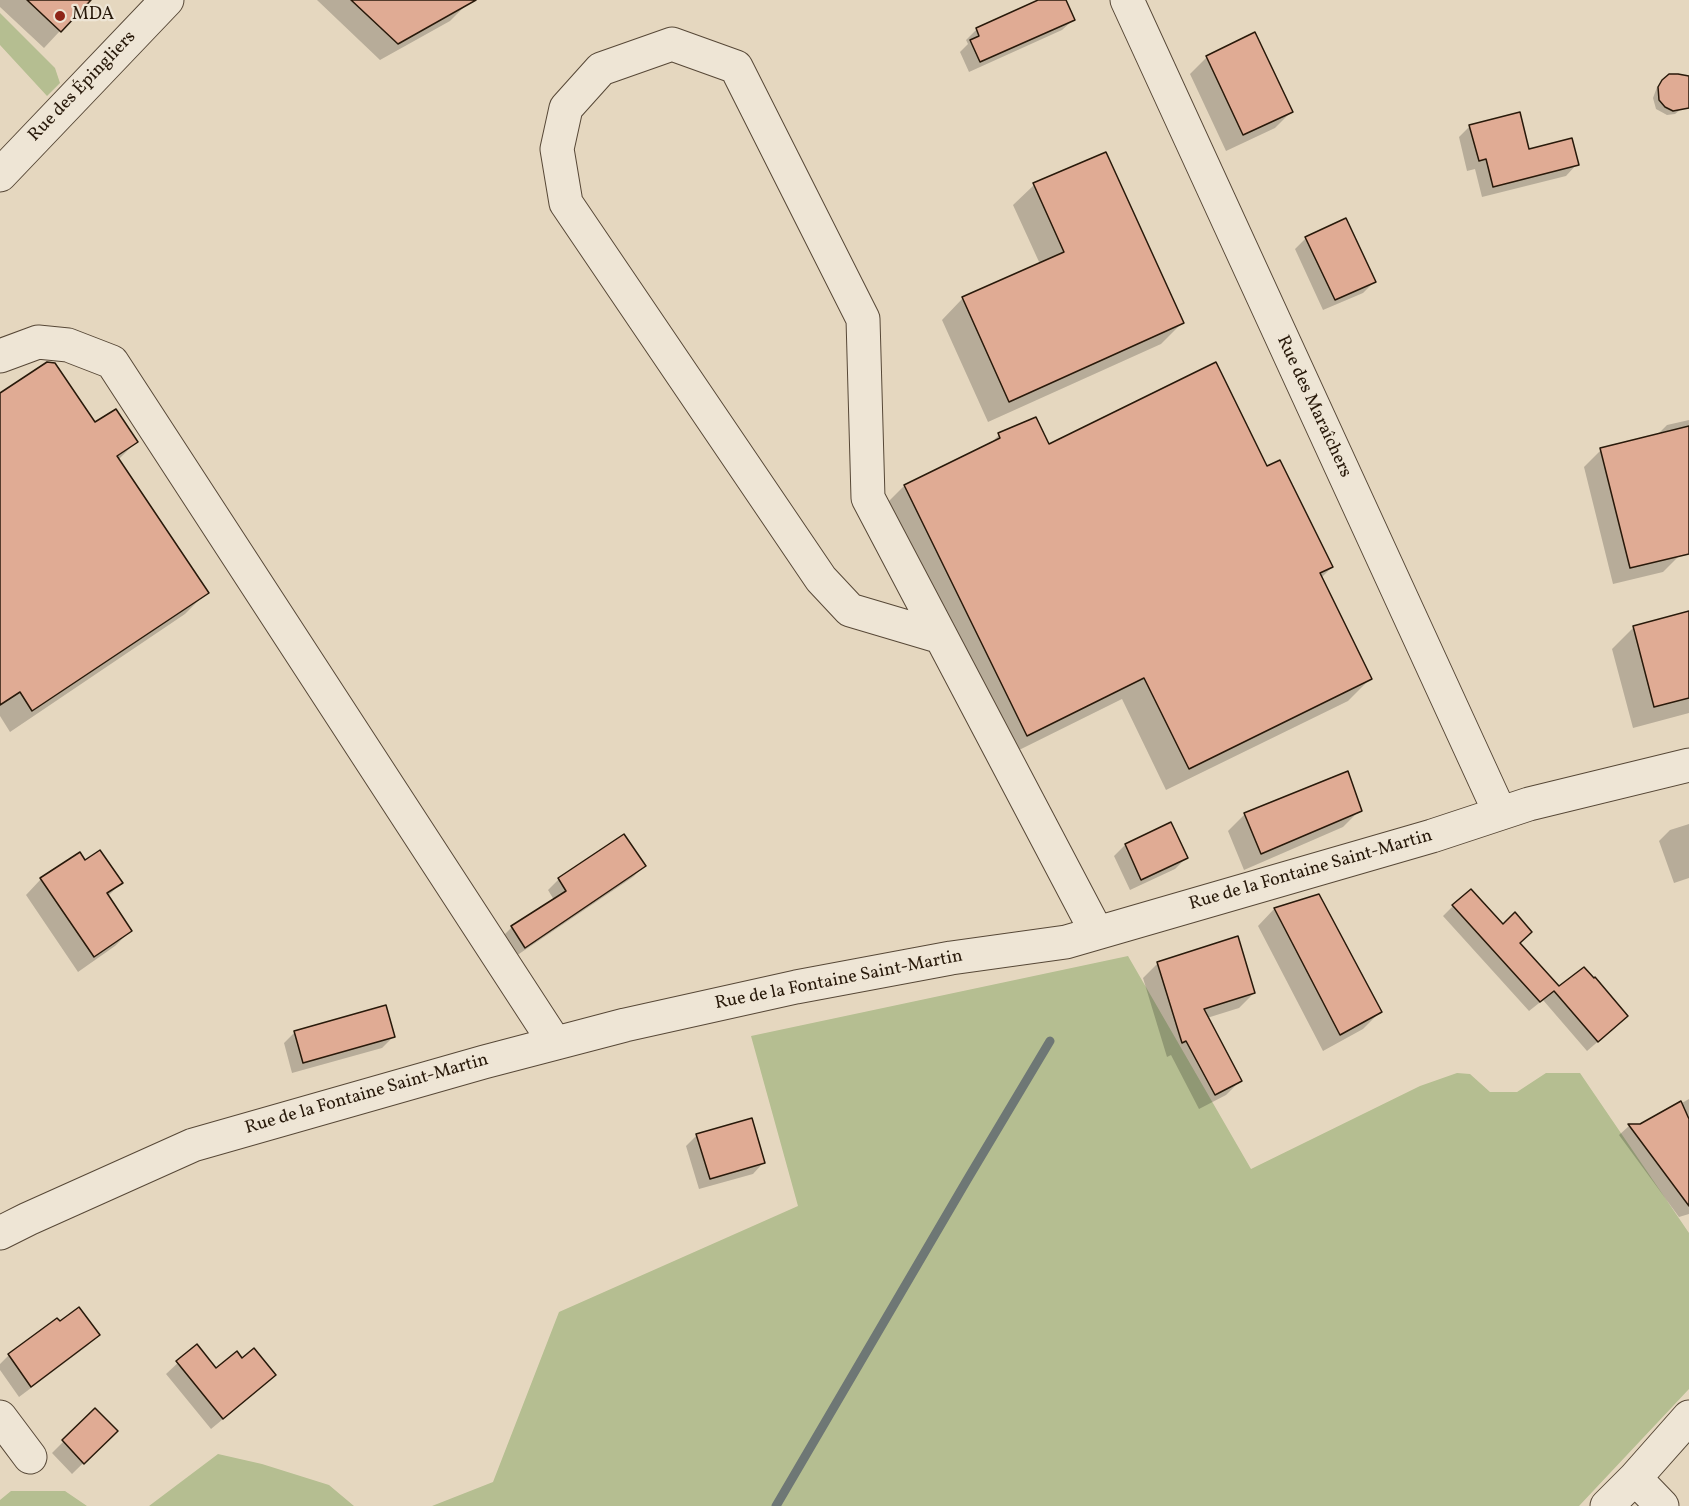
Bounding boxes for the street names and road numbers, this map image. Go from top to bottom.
street label: Rue des Épingliers [25,27,141,147]
street label: Rue des Maraîchers [1271,332,1355,482]
street label: Rue de la Fontaine Saint-Martin [1187,826,1435,916]
street label: Rue de la Fontaine Saint-Martin [713,946,965,1016]
street label: Rue de la Fontaine Saint-Martin [243,1050,491,1140]

